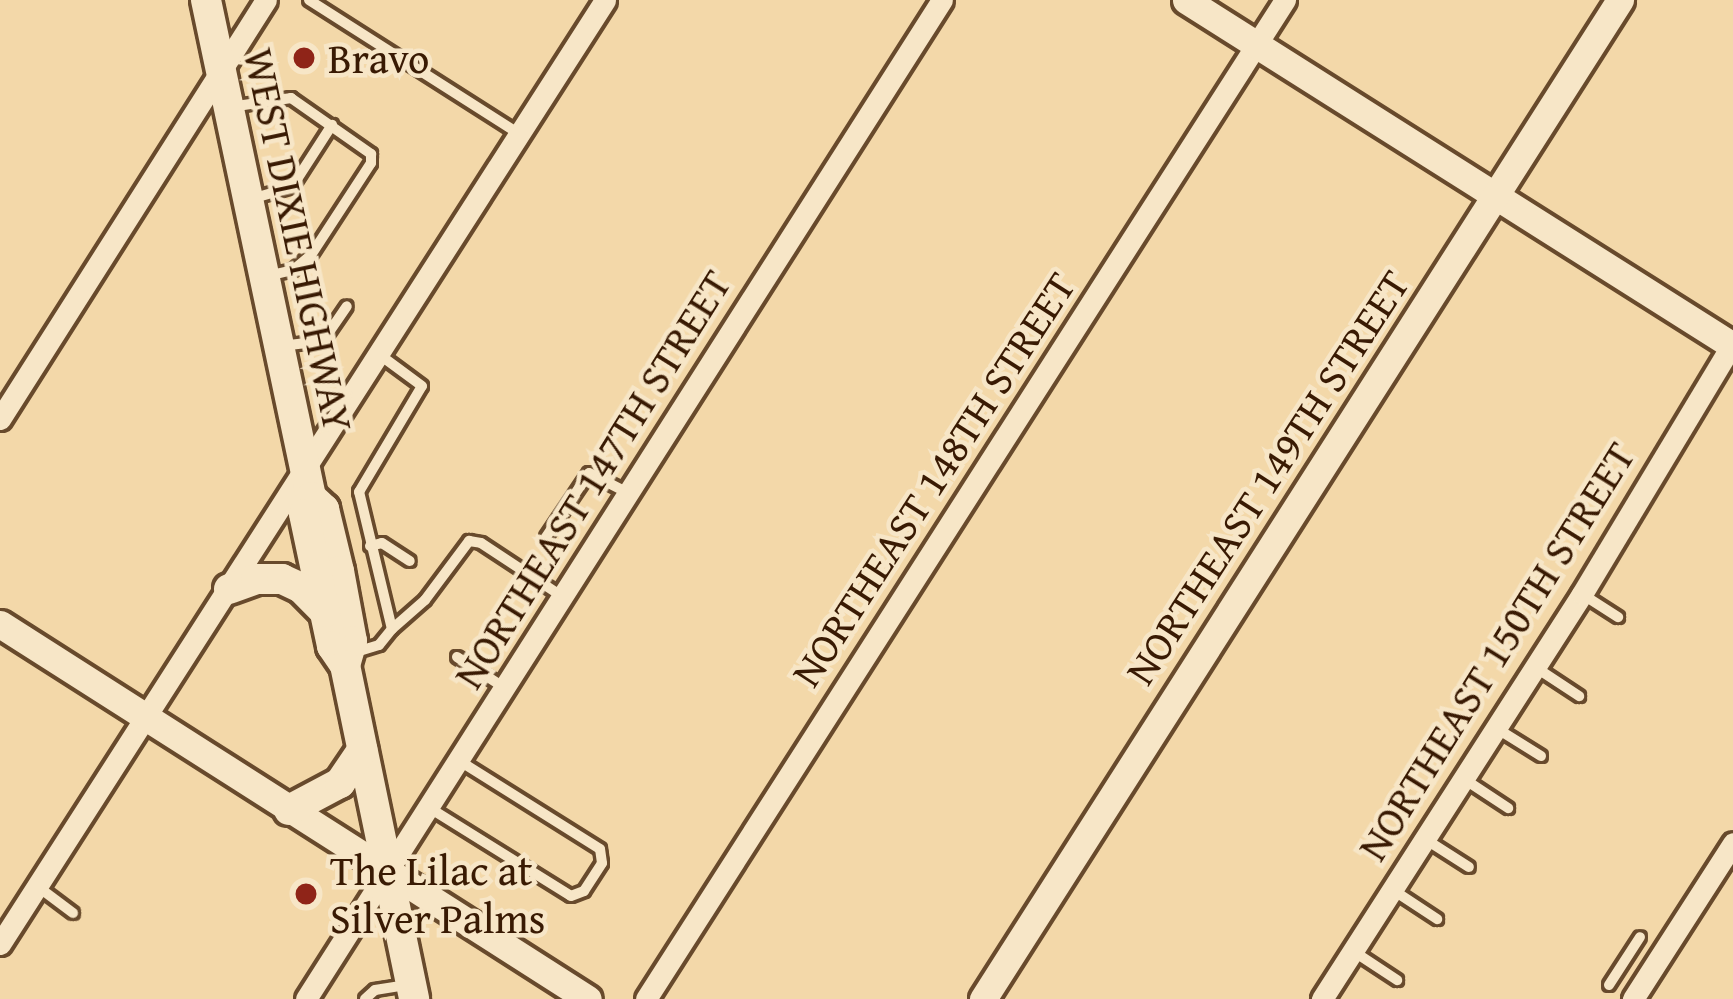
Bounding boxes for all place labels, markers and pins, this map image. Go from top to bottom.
place label: Bravo [328,33,429,83]
marker: Bravo [291,45,317,71]
place label: The Lilac at Silver Palms [330,845,545,944]
marker: The Lilac at Silver Palms [293,881,319,907]

